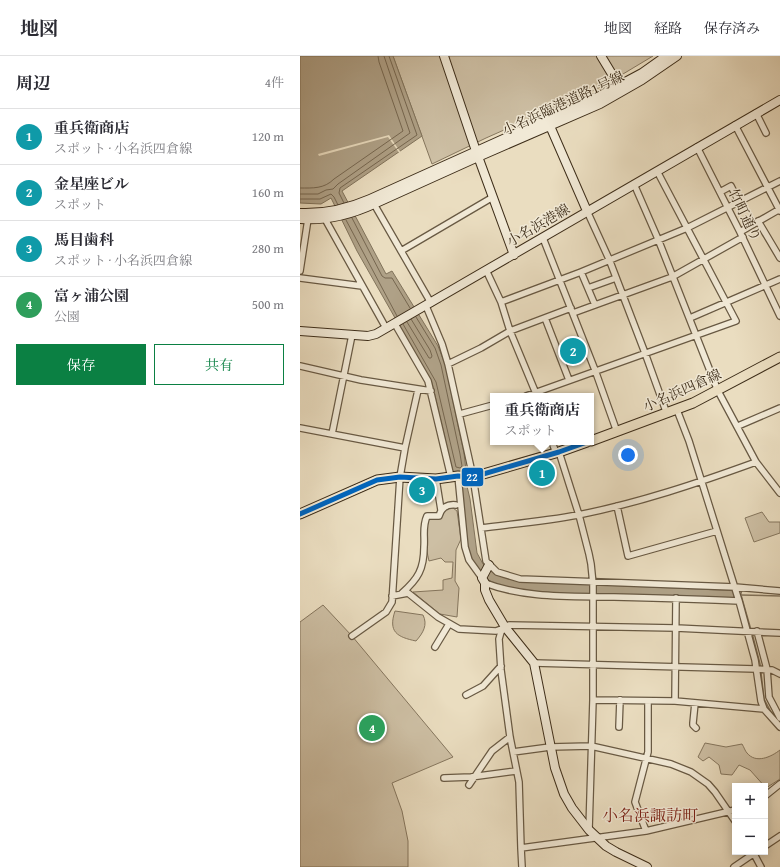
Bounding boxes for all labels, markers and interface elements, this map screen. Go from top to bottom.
text: 地図 [20,14,58,42]
text: 地図 [604,18,632,38]
text: 経路 [654,18,682,38]
text: 保存済み [704,18,760,38]
street label: 小名浜臨港道路1号線 [499,66,627,140]
text: 周辺 [16,70,50,95]
text: 4件 [265,73,284,92]
text: 重兵衛商店 [54,117,129,138]
text: 1 [26,127,32,146]
text: 120 m [252,127,284,146]
text: スポット · 小名浜四倉線 [54,139,192,158]
text: 金星座ビル [54,173,129,194]
text: 2 [26,183,32,202]
text: 160 m [252,183,284,202]
street label: 竹町通り [724,185,766,245]
text: スポット [54,195,106,214]
street label: 小名浜港線 [503,199,573,251]
text: 馬目歯科 [54,229,114,250]
text: 3 [26,239,32,258]
text: 280 m [252,239,284,258]
text: スポット · 小名浜四倉線 [54,251,192,270]
text: 富ヶ浦公園 [54,285,129,306]
text: 4 [26,295,32,314]
text: 500 m [252,295,284,314]
text: 公園 [54,307,80,326]
pin: 2 [560,336,586,366]
button: 保存 [16,344,146,385]
button: 共有 [154,344,284,385]
street label: 小名浜四倉線 [640,364,724,416]
popup [490,393,594,445]
text: 重兵衛商店 [504,399,580,420]
text: スポット [504,421,557,440]
your location [618,445,638,465]
pin: 1 [529,458,555,488]
line badge: 22 [461,467,484,487]
text: 22 [466,469,478,485]
pin: 3 [409,475,435,505]
pin: 4 [359,713,385,743]
map controls [732,783,768,855]
button: + [732,783,768,819]
district label: 小名浜諏訪町 [602,803,698,827]
button: − [732,819,768,855]

